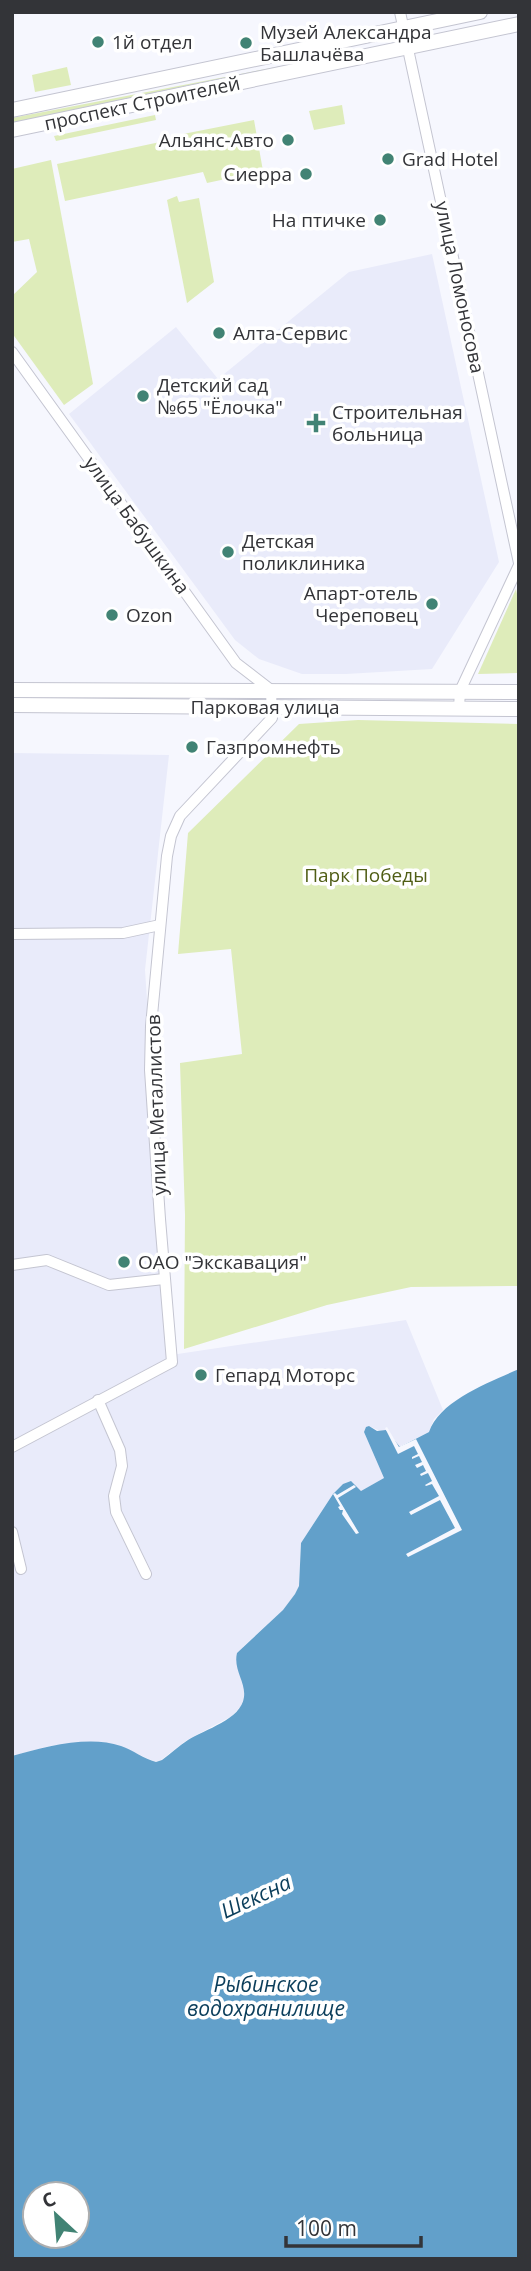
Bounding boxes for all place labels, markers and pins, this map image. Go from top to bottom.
place label: Музей Александра Башлачёва [260,19,432,67]
place label: 1й отдел [112,29,193,55]
marker: 1й отдел [90,34,106,50]
marker: Музей Александра Башлачёва [238,35,254,51]
place label: Альянс-Авто [159,127,274,153]
marker: Альянс-Авто [280,132,296,148]
place label: Grad Hotel [402,146,498,172]
marker: Grad Hotel [380,151,396,167]
place label: Сиерра [223,161,292,187]
marker: Сиерра [298,166,314,182]
place label: На птичке [272,207,366,233]
marker: На птичке [372,212,388,228]
place label: Алта-Сервис [233,320,348,346]
marker: Алта-Сервис [211,325,227,341]
place label: Детский сад №65 "Ёлочка" [157,372,283,420]
marker: Детский сад №65 "Ёлочка" [135,388,151,404]
place label: Строительная больница [332,399,463,447]
marker: Строительная больница [306,413,326,433]
place label: Детская поликлиника [242,528,365,576]
marker: Детская поликлиника [220,544,236,560]
place label: Апарт-отель Череповец [304,580,418,628]
marker: Апарт-отель Череповец [424,596,440,612]
place label: Ozon [126,602,173,628]
marker: Ozon [104,607,120,623]
place label: Газпромнефть [206,734,341,760]
marker: Газпромнефть [184,739,200,755]
place label: ОАО "Экскавация" [138,1249,307,1275]
marker: ОАО "Экскавация" [116,1254,132,1270]
place label: Гепард Моторс [215,1362,355,1388]
marker: Гепард Моторс [193,1367,209,1383]

